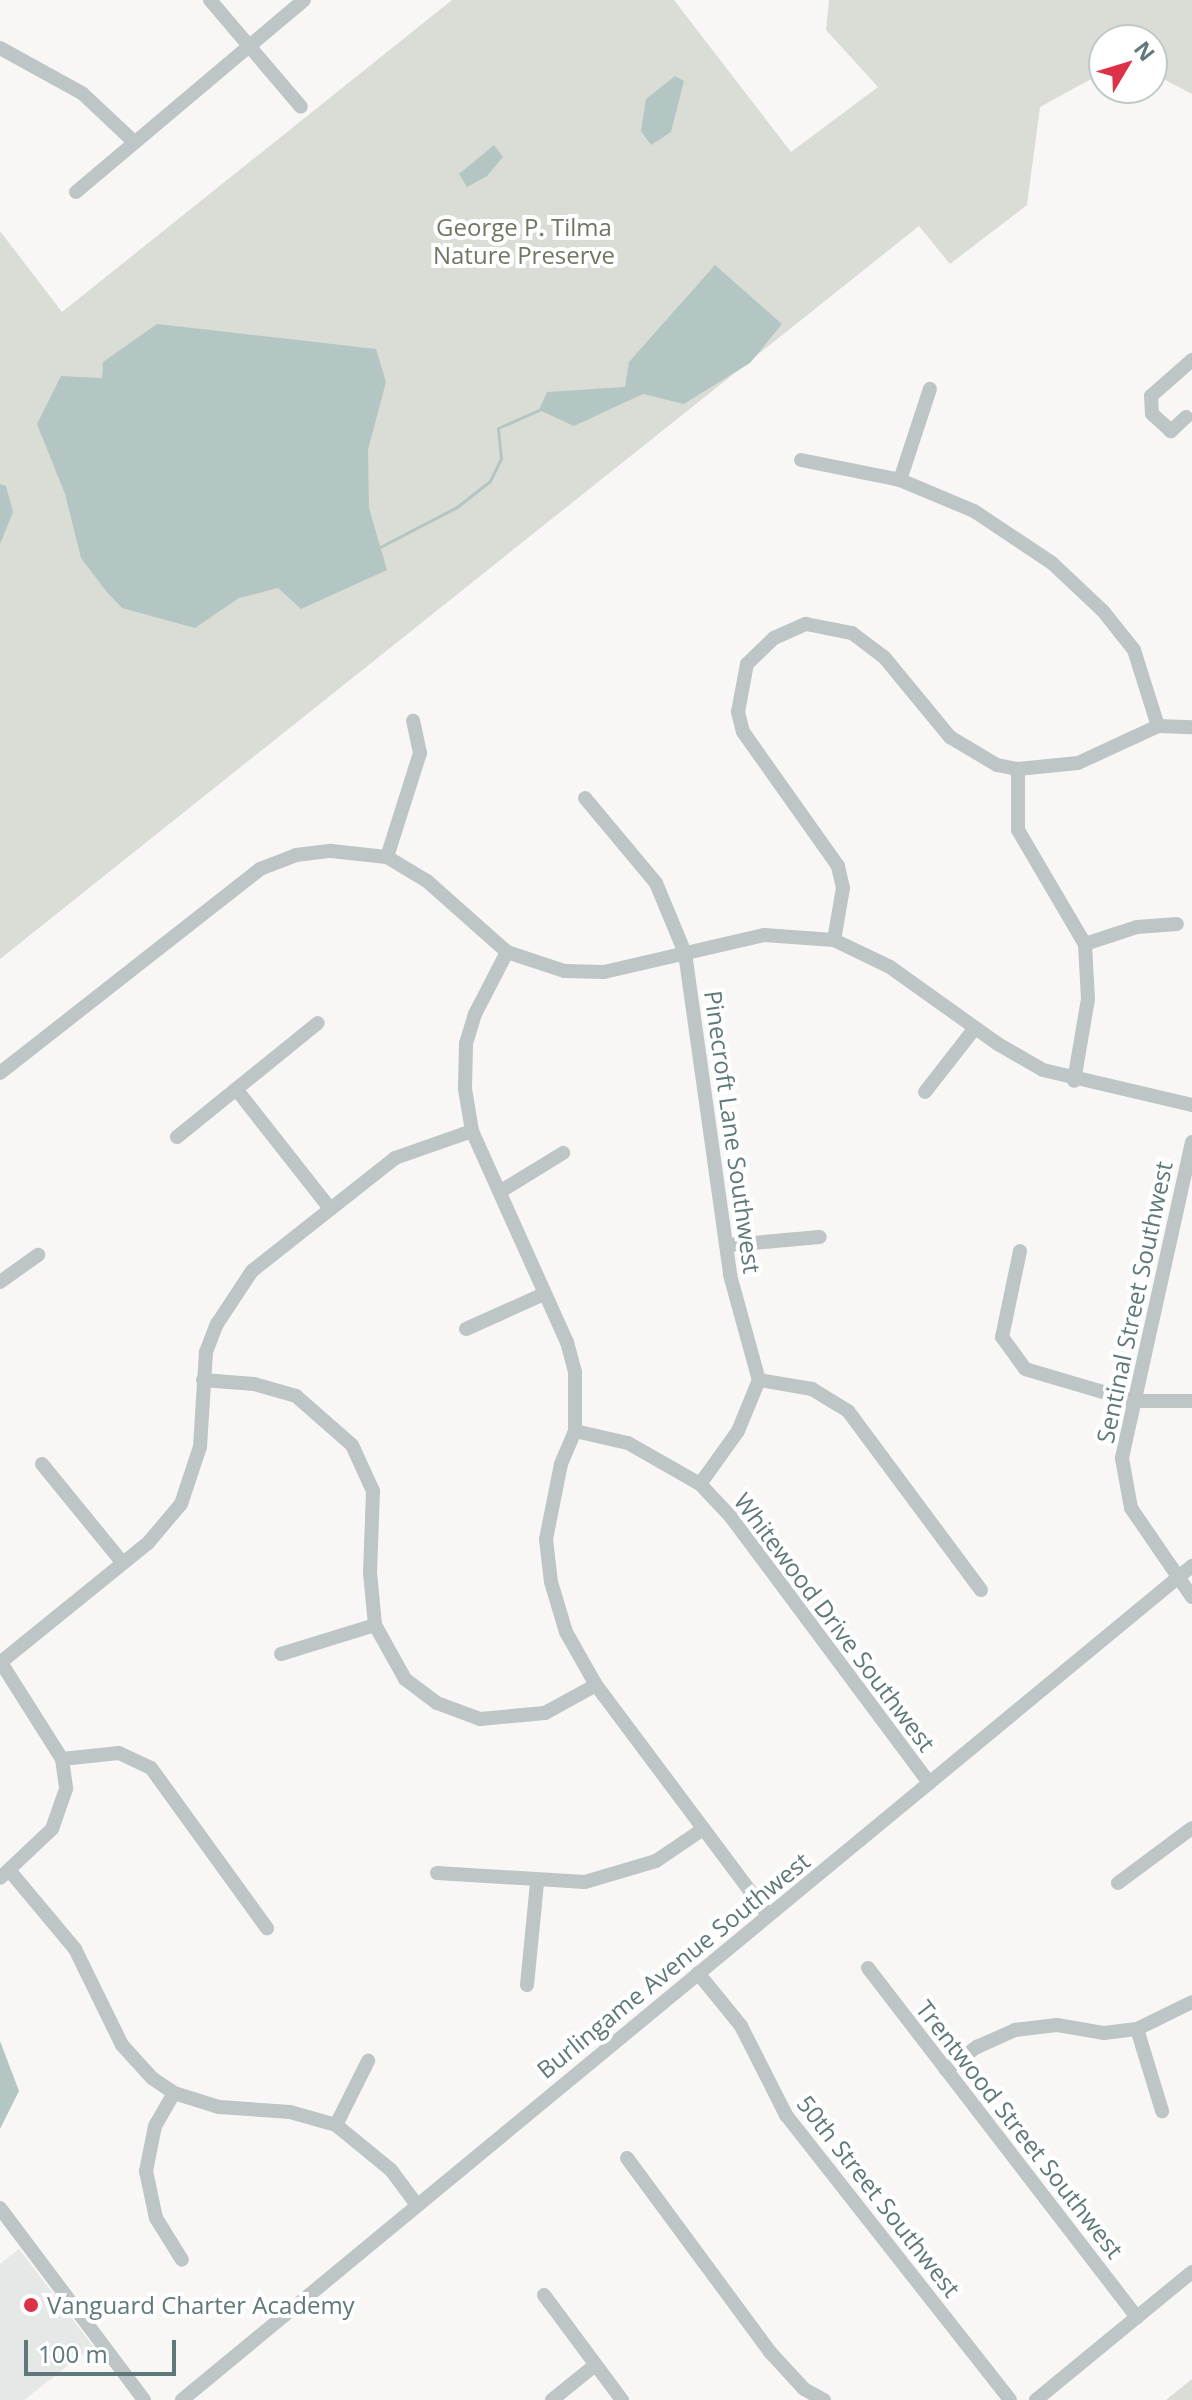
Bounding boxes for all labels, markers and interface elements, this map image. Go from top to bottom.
north arrow [1088,24,1168,104]
text: N [1128,34,1163,67]
park label: George P. Tilma Nature Preserve [433,213,615,269]
street label: Pinecroft Lane Southwest [699,989,767,1275]
street label: Sentinal Street Southwest [1090,1159,1178,1445]
street label: Whitewood Drive Southwest [728,1487,942,1757]
street label: Burlingame Avenue Southwest [531,1846,815,2084]
street label: Trentwood Street Southwest [910,1994,1130,2264]
street label: 50th Street Southwest [791,2089,967,2303]
place label: Vanguard Charter Academy [47,2291,355,2319]
marker: Vanguard Charter Academy [22,2296,40,2314]
scale bar [28,2324,180,2374]
text: 100 m [38,2337,108,2370]

